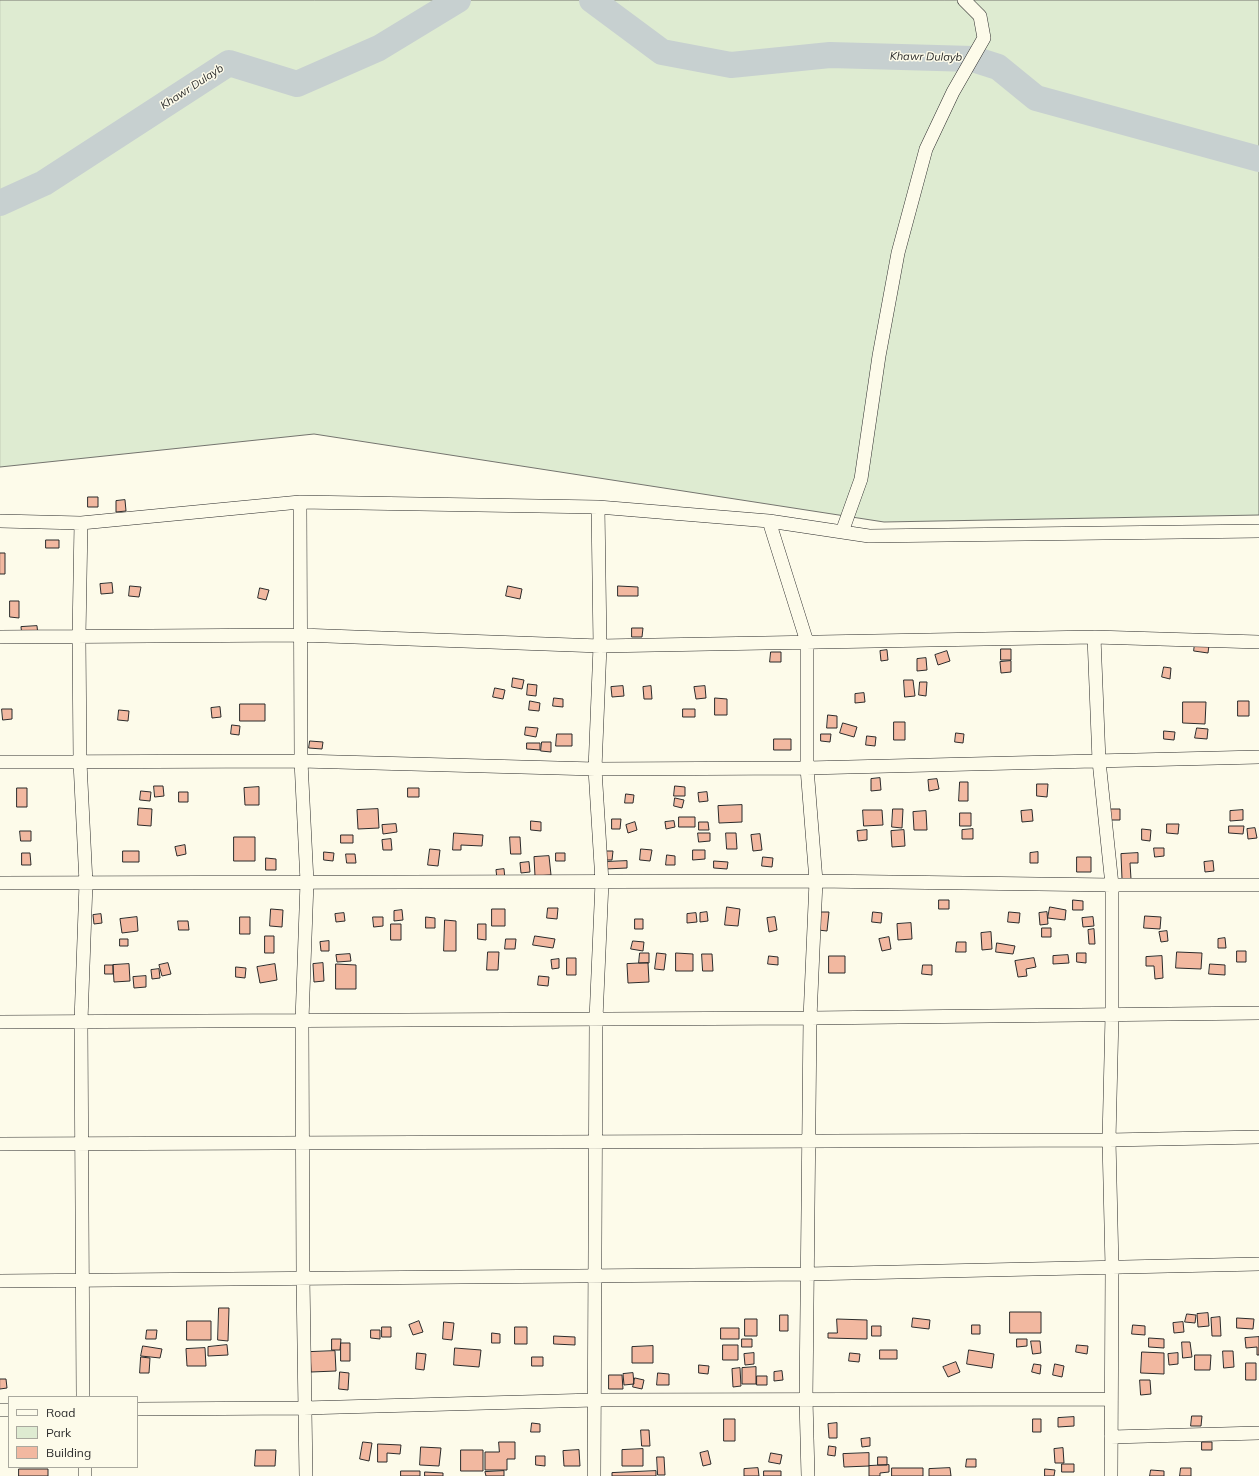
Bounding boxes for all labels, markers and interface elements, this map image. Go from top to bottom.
water label: Khawr Dulayb [890,50,962,64]
water label: Khawr Dulayb [158,62,226,112]
legend [8,1396,138,1468]
text: Road [46,1405,75,1420]
text: Park [46,1425,71,1440]
text: Building [46,1445,91,1460]

